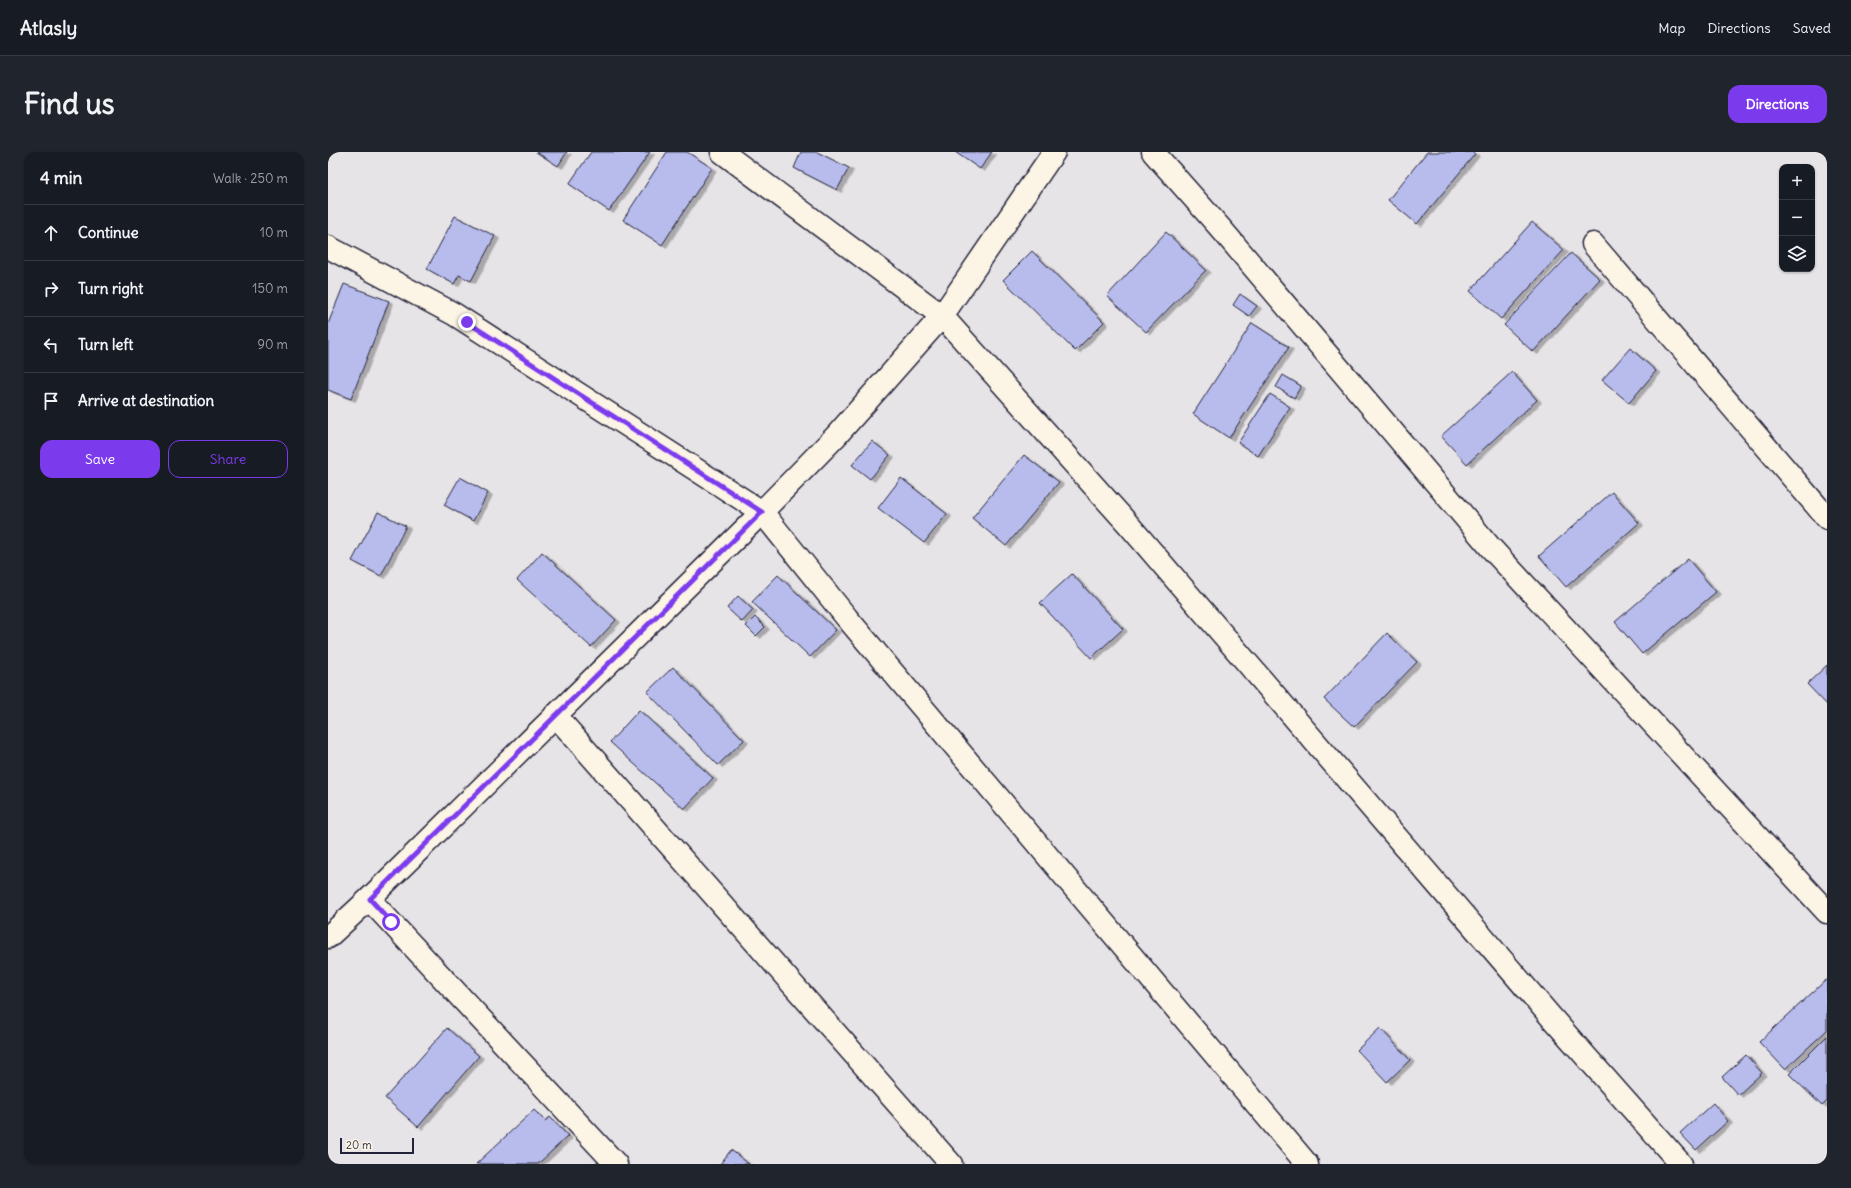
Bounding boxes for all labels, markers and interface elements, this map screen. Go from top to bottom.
text: Atlasly [20,16,77,40]
text: Map [1658,19,1685,37]
text: Directions [1707,19,1771,37]
text: Saved [1793,19,1831,37]
button: Directions [1728,85,1827,123]
text: Find us [24,86,115,122]
map controls [1779,164,1815,272]
button: + [1779,164,1815,200]
text: 4 min [40,167,82,189]
text: Walk · 250 m [213,170,288,187]
button: − [1779,200,1815,236]
icon: ahead [40,222,62,244]
text: Continue [78,223,139,242]
text: 10 m [260,224,288,241]
button: layers [1779,236,1815,272]
icon: right [40,278,62,300]
text: Turn right [78,279,143,298]
text: 150 m [252,280,288,297]
route end [458,313,476,331]
icon: left [40,334,62,356]
text: Turn left [78,335,133,354]
text: 90 m [257,336,288,353]
icon: arrive [40,390,62,412]
text: Arrive at destination [78,391,214,410]
button: Save [40,440,160,478]
button: Share [168,440,288,478]
route start [382,913,400,931]
scale bar [340,1136,414,1155]
text: 20 m [346,1138,372,1152]

